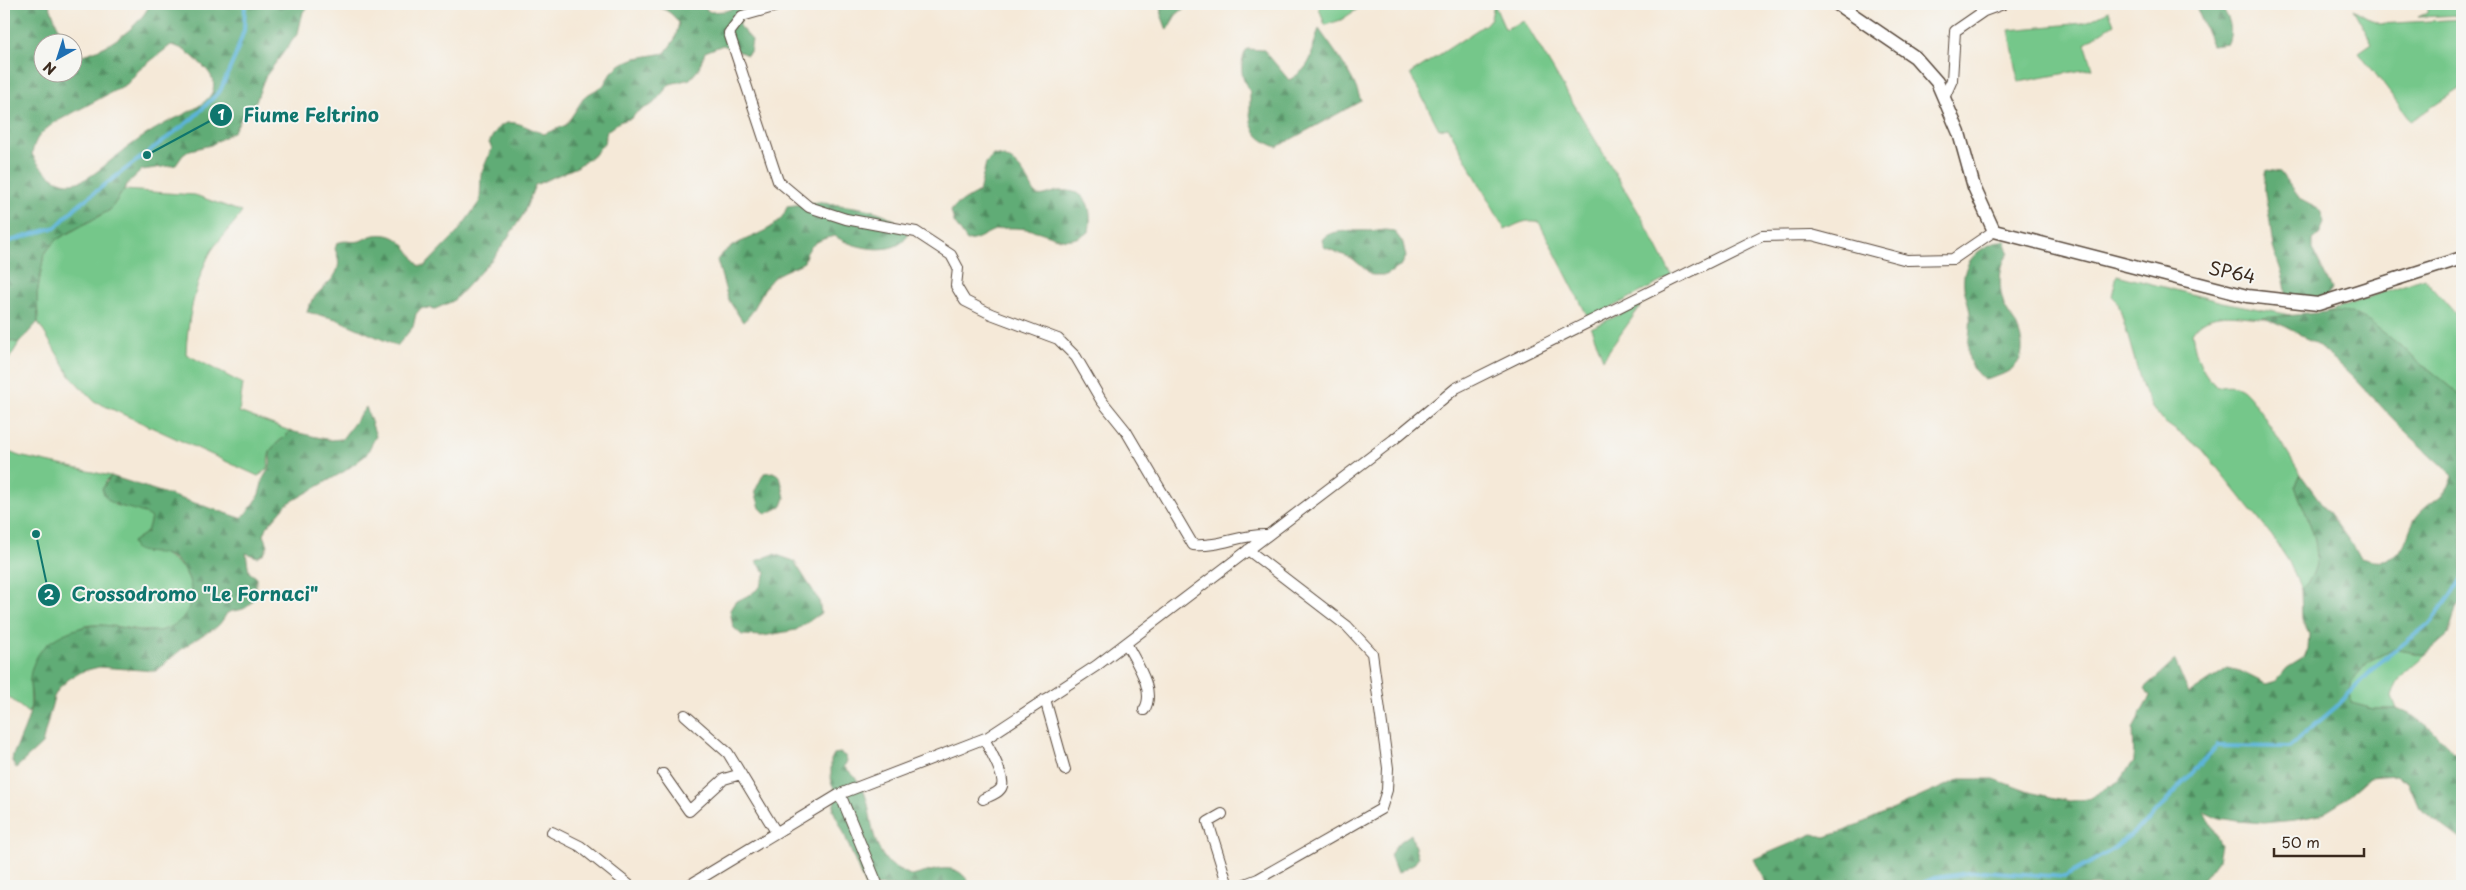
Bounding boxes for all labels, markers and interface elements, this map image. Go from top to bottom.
north arrow [32,32,82,82]
text: N [39,57,60,80]
callout: Fiume Feltrino [208,98,389,132]
text: Fiume Feltrino [243,100,379,128]
text: 1 [217,102,225,125]
street label: SP64 [2206,253,2258,290]
callout: Crossodromo "Le Fornaci" [36,578,329,612]
text: Crossodromo "Le Fornaci" [71,579,319,607]
text: 2 [44,582,55,605]
scale bar [2274,825,2364,857]
text: 50 m [2281,830,2320,853]

